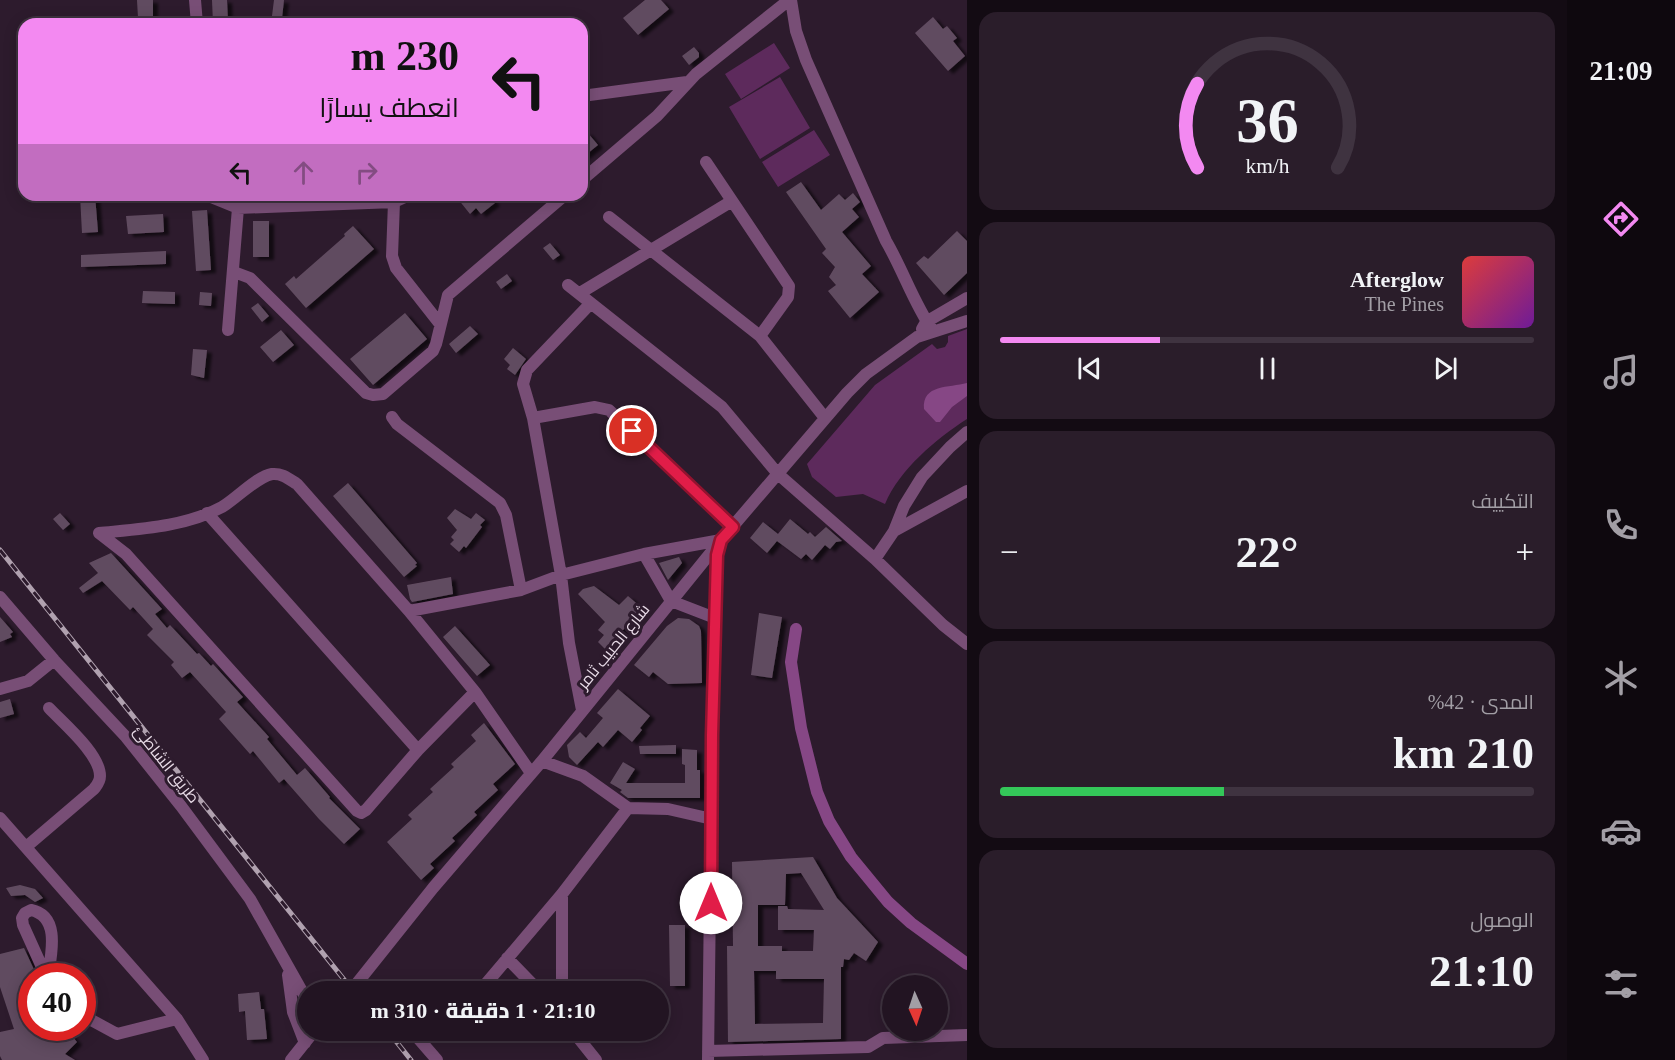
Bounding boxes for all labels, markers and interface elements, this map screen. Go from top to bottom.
text: 230 m [351,33,459,79]
icon: left [480,42,558,120]
text: 21:09 [1590,56,1653,86]
text: 36 [1236,86,1298,155]
text: انعطف يسارًا [319,93,459,123]
text: km/h [1245,154,1289,178]
icon: left [224,156,257,189]
icon: ahead [287,156,320,189]
icon: right [350,156,383,189]
icon: directions [1600,198,1642,240]
text: Afterglow [1350,267,1444,292]
text: The Pines [1365,293,1444,315]
icon: music [1600,351,1642,393]
icon: previous [1073,352,1106,385]
icon: pause [1251,352,1284,385]
icon: next [1429,352,1462,385]
pin [606,405,657,456]
icon: arrive [615,414,648,447]
text: التكييف [1471,490,1534,512]
icon: phone [1600,504,1642,546]
text: 22° [1236,527,1299,577]
text: − [1000,534,1019,570]
text: + [1515,534,1534,570]
street label: شارع الحبيب ثامر [573,601,655,695]
icon: climate [1600,657,1642,699]
text: المدى · 42% [1428,691,1534,713]
street label: طريق الشاطئ [129,723,203,807]
text: 210 km [1393,728,1534,778]
icon: car [1600,810,1642,852]
position arrow [679,871,743,935]
text: الوصول [1470,909,1534,931]
text: 21:10 [1429,946,1534,996]
speed limit sign: 40 [18,963,96,1041]
icon: filters [1600,963,1642,1005]
north arrow [882,975,948,1041]
map controls [882,975,948,1041]
text: 21:10 · 1 دقيقة · 310 m [370,998,596,1023]

